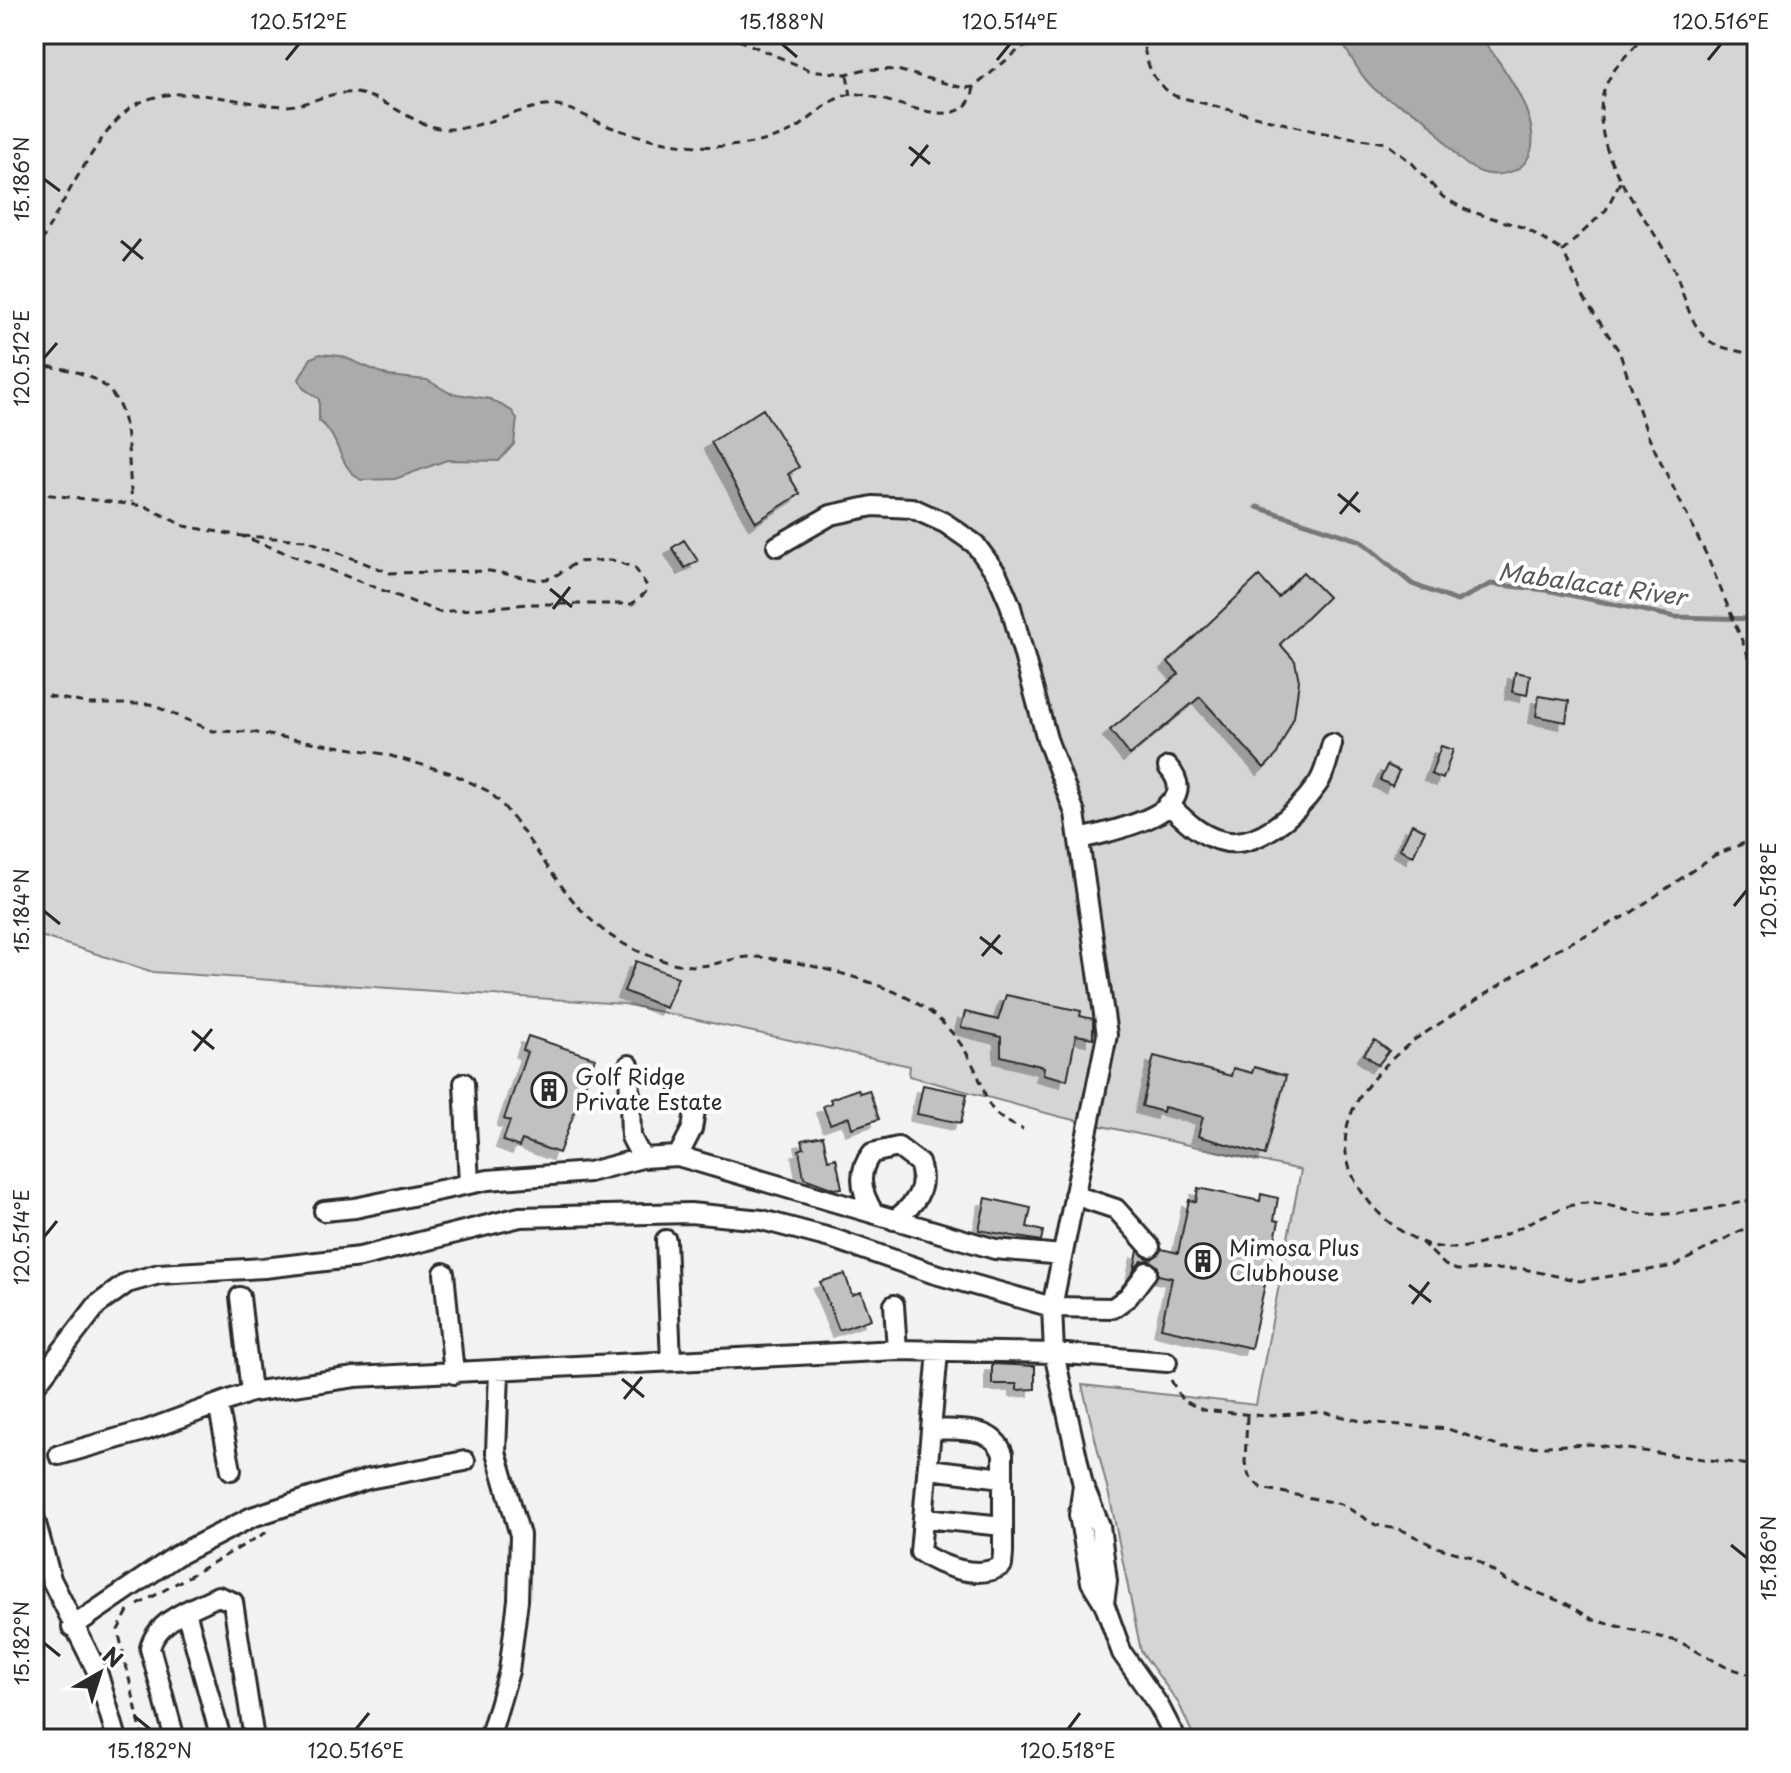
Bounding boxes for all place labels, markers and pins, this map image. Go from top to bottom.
place label: Golf Ridge Private Estate [575,1059,722,1117]
building icon: Golf Ridge Private Estate [530,1071,568,1109]
place label: Mimosa Plus Clubhouse [1229,1230,1359,1288]
building icon: Mimosa Plus Clubhouse [1184,1242,1222,1280]

